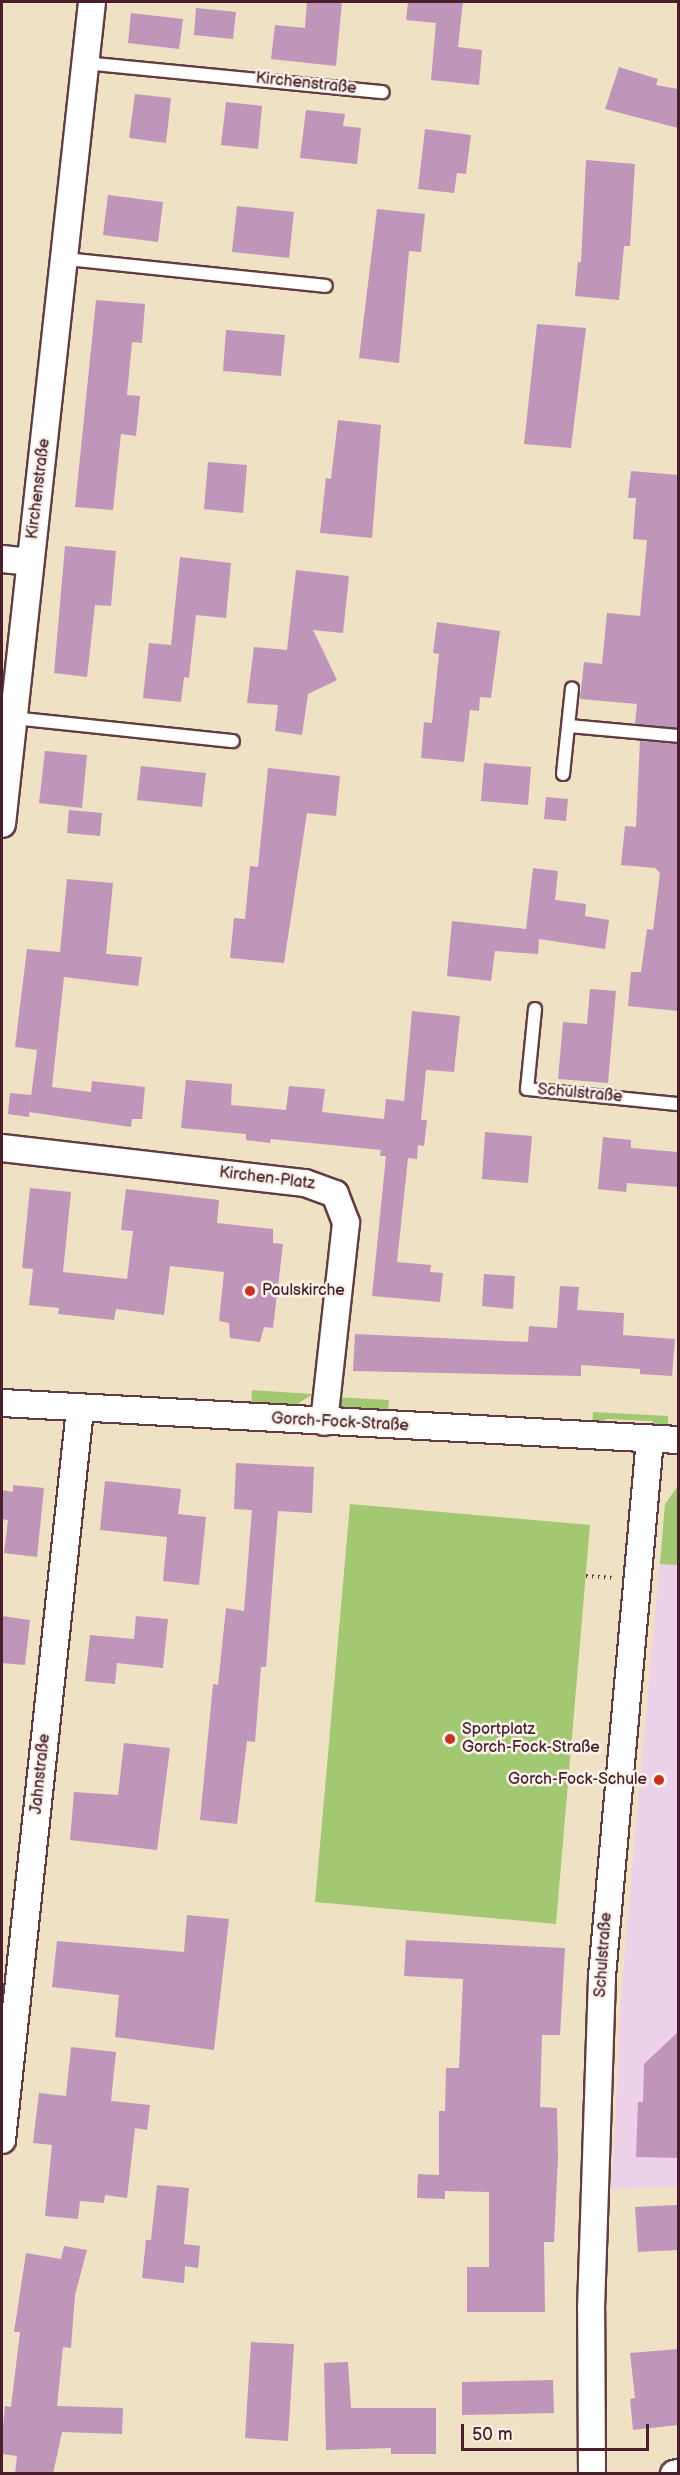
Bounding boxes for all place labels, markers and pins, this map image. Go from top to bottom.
place label: Paulskirche [262,1281,345,1301]
marker: Paulskirche [243,1284,257,1298]
place label: Sportplatz Gorch-Fock-Straße [462,1720,600,1758]
marker: Sportplatz Gorch-Fock-Straße [443,1732,457,1746]
place label: Gorch-Fock-Schule [508,1770,647,1790]
marker: Gorch-Fock-Schule [652,1773,666,1787]

